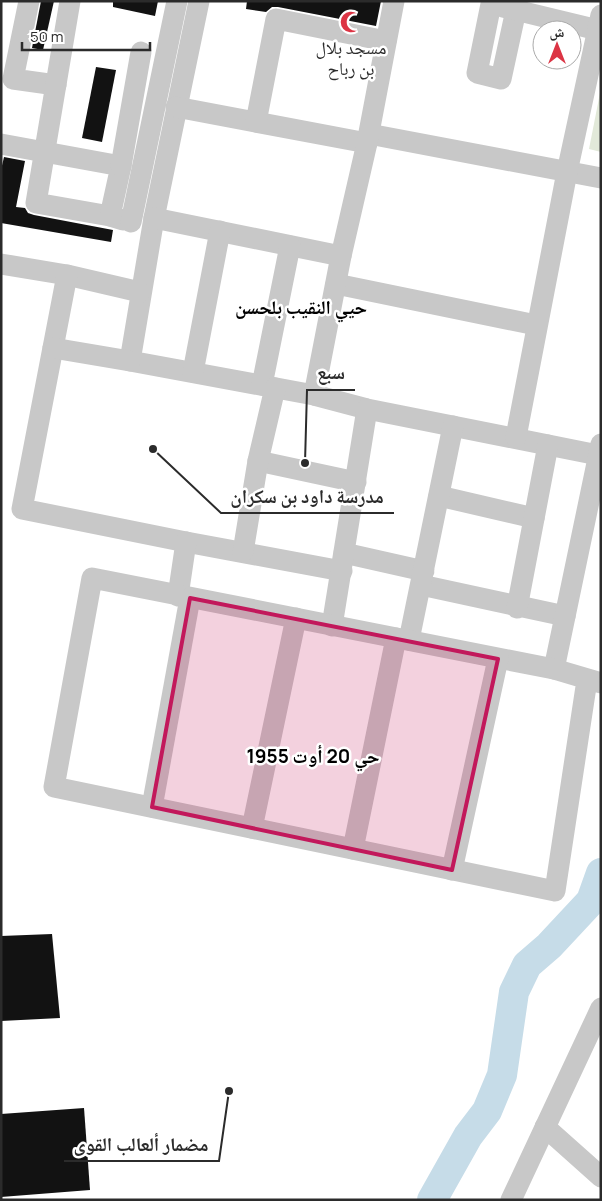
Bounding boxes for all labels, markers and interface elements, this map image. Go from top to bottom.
mosque icon: مسجد بلال بن رباح [338,9,364,35]
scale bar [22,20,150,52]
north arrow [532,20,582,70]
text: ش [550,22,565,41]
text: 50 m [30,26,64,47]
place label: مسجد بلال بن رباح [316,35,386,81]
district label: حيي النقيب بلحسن [235,294,367,323]
callout: سبع [307,356,355,390]
text: سبع [317,359,345,385]
callout: مدرسة داود بن سكران [221,479,394,513]
text: مدرسة داود بن سكران [230,483,384,509]
district label: حي 20 أوت 1955 [246,743,380,772]
callout: مضمار ألعالب القوى [64,1127,219,1161]
text: مضمار ألعالب القوى [74,1131,209,1157]

